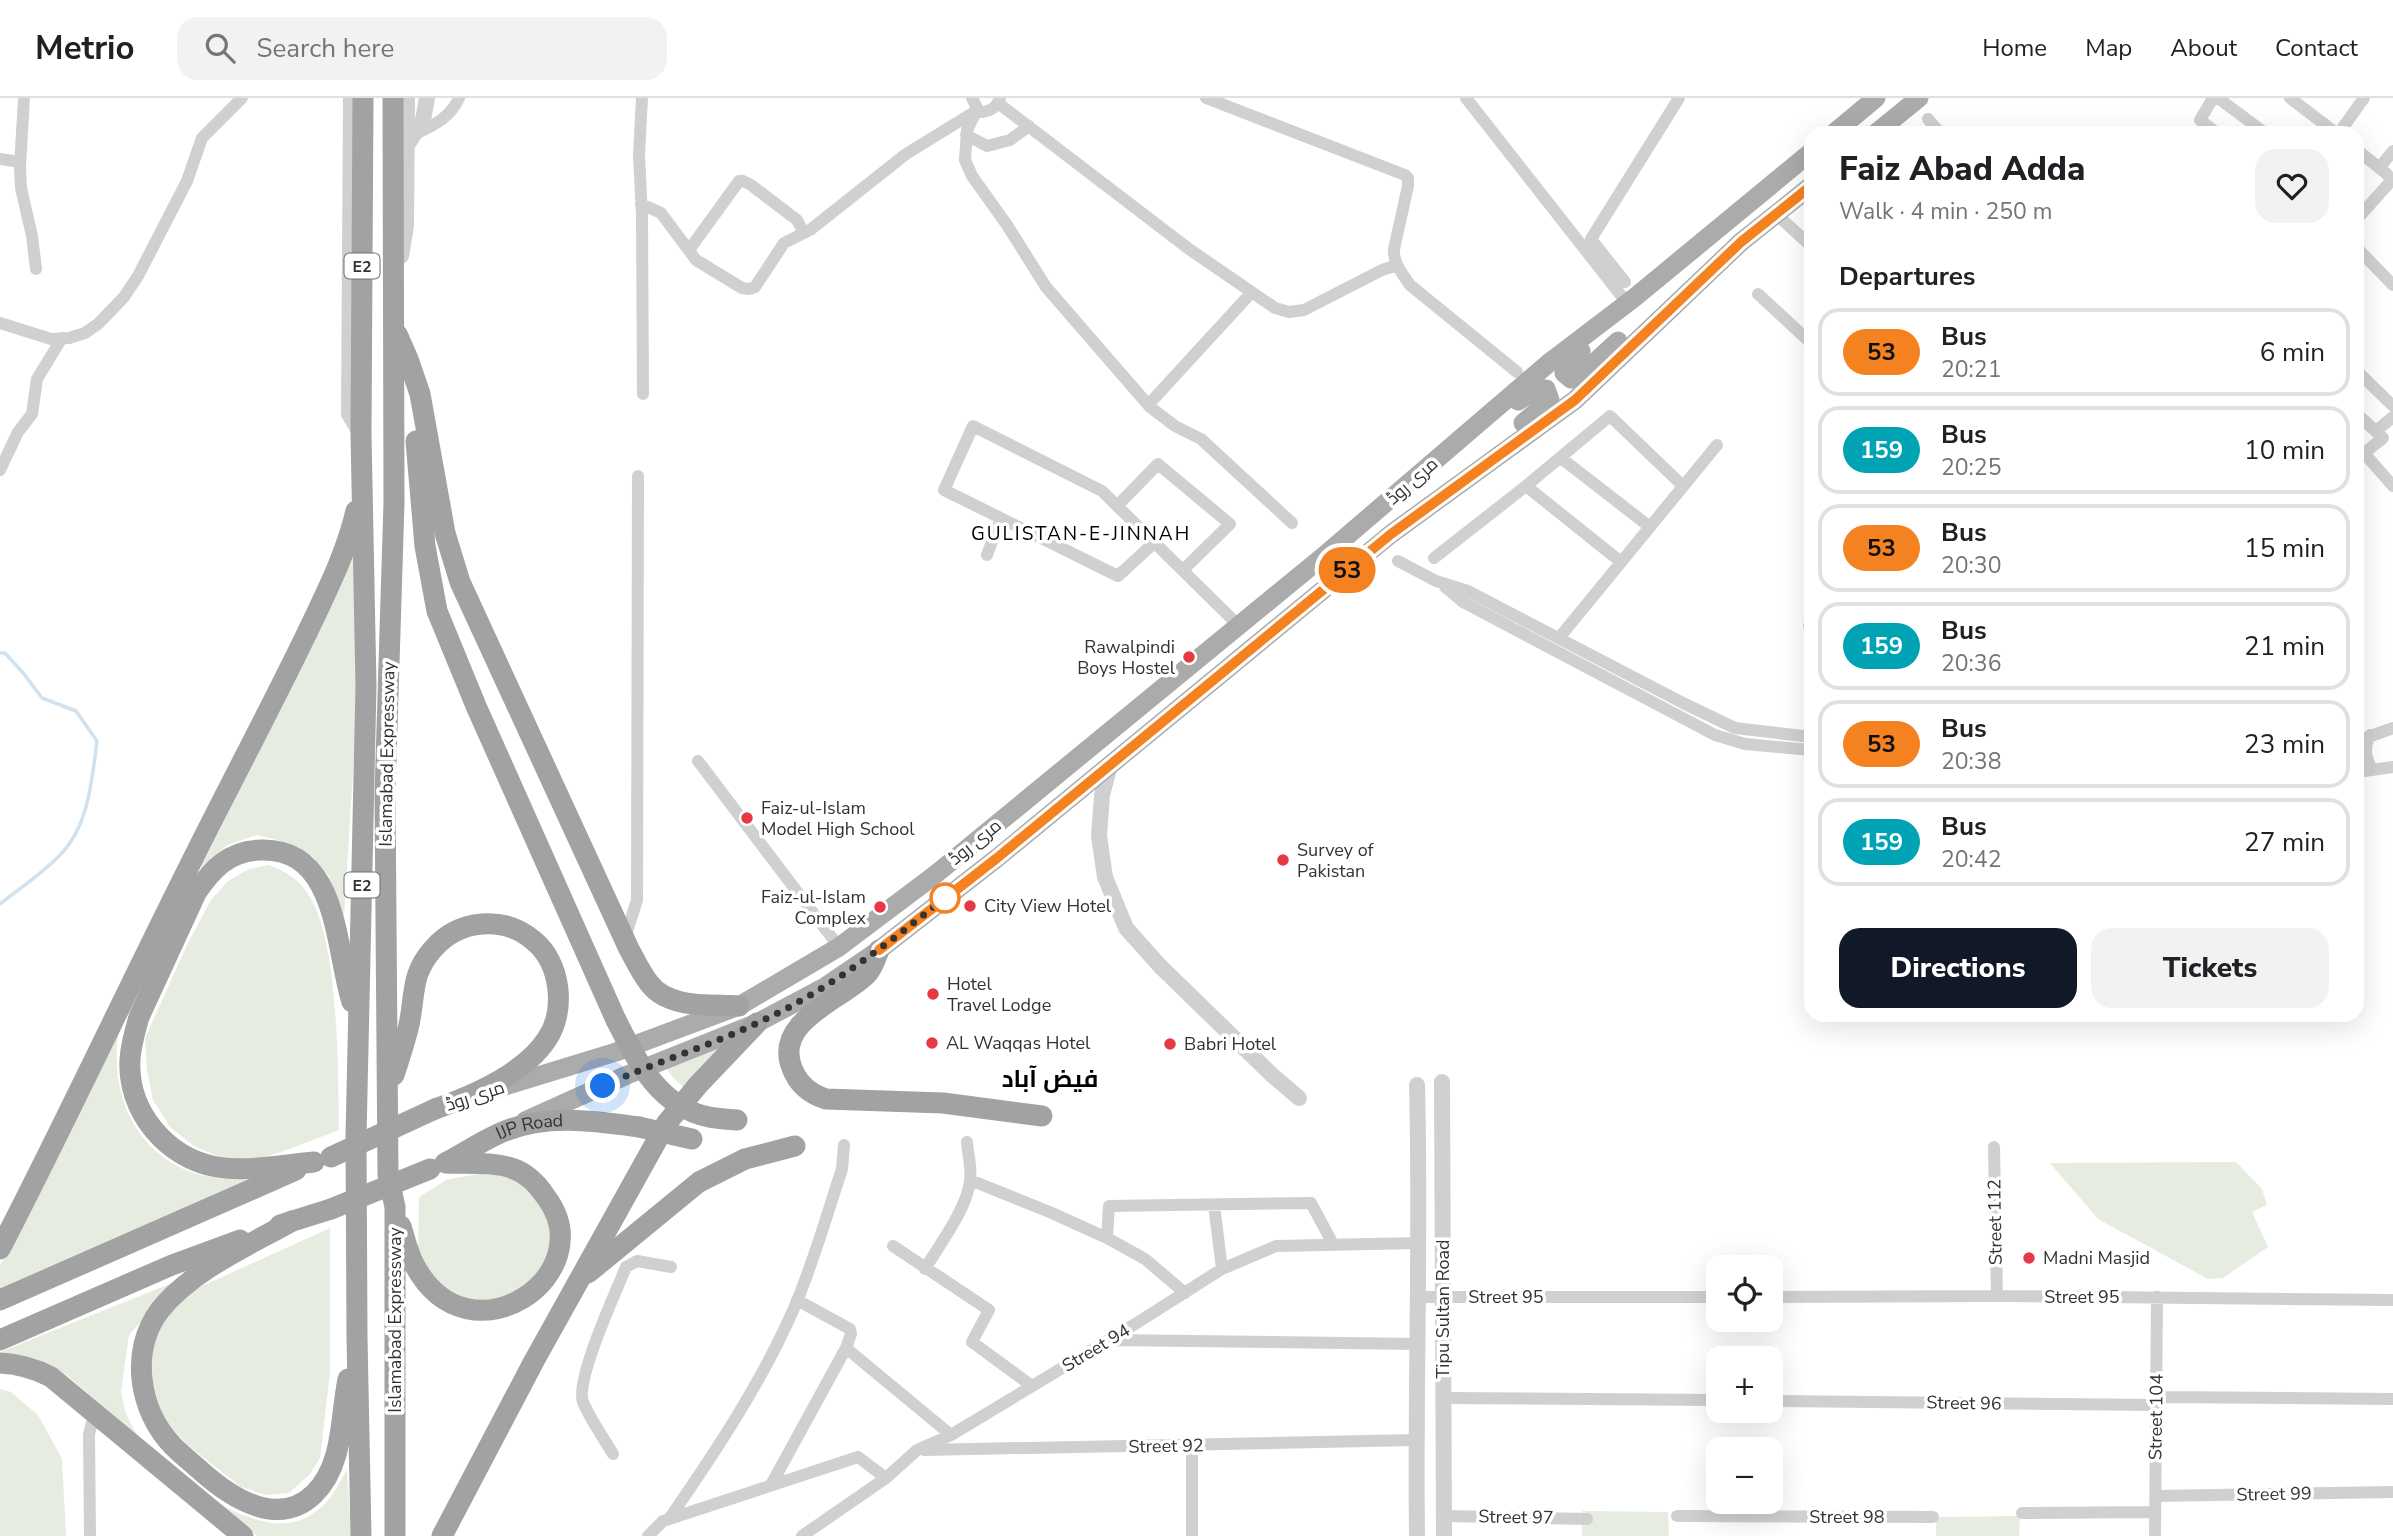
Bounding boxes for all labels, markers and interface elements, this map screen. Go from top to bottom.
search box [177,17,667,80]
text: Metrio [35,26,135,71]
icon: search [201,29,239,67]
text: Search here [257,31,394,66]
text: Home [1982,32,2047,64]
text: Map [2085,32,2132,64]
text: About [2170,32,2237,64]
text: Contact [2275,32,2358,64]
text: Faiz Abad Adda [1839,147,2085,192]
button: heart [2255,149,2329,223]
text: Walk · 4 min · 250 m [1839,196,2052,227]
road number: E2 [344,254,380,278]
text: Departures [1839,259,1975,294]
text: Bus [1941,319,1987,354]
text: 6 min [2260,335,2325,370]
text: 53 [1867,336,1896,368]
text: 20:21 [1941,354,2001,385]
text: Bus [1941,417,1987,452]
text: 10 min [2244,433,2325,468]
text: 159 [1860,434,1903,466]
street label: مری روڈ [1381,452,1443,510]
text: 20:25 [1941,452,2001,483]
text: Bus [1941,515,1987,550]
district label: GULISTAN-E-JINNAH [971,521,1191,547]
text: 15 min [2244,531,2325,566]
text: 53 [1867,532,1896,564]
line badge: 53 [1316,547,1378,593]
text: 20:30 [1941,550,2001,581]
text: 53 [1333,554,1361,586]
text: Bus [1941,613,1987,648]
text: 21 min [2244,629,2325,664]
text: 159 [1860,630,1903,662]
place label: Rawalpindi Boys Hostel [1077,635,1176,680]
text: 20:36 [1941,648,2001,679]
marker: Rawalpindi Boys Hostel [1181,649,1197,665]
street label: Islamabad Expressway [373,660,401,847]
text: Bus [1941,711,1987,746]
text: 23 min [2244,727,2325,762]
text: 53 [1867,728,1896,760]
text: 20:38 [1941,746,2001,777]
place label: Faiz-ul-Islam Model High School [761,796,915,841]
text: Bus [1941,809,1987,844]
marker: Faiz-ul-Islam Model High School [739,810,755,826]
street label: مری روڈ [944,813,1006,871]
text: 27 min [2244,825,2325,860]
text: 159 [1860,826,1903,858]
place label: Survey of Pakistan [1297,838,1375,883]
text: 20:42 [1941,844,2001,875]
marker: Survey of Pakistan [1275,852,1291,868]
road number: E2 [344,872,380,898]
unlabelled marker [930,883,960,913]
place label: Faiz-ul-Islam Complex [761,885,867,930]
place label: City View Hotel [984,894,1112,918]
marker: City View Hotel [962,898,978,914]
marker: Faiz-ul-Islam Complex [872,899,888,915]
button: Directions [1839,928,2077,1008]
button: Tickets [2091,928,2329,1008]
place label: Hotel Travel Lodge [947,972,1051,1017]
marker: Hotel Travel Lodge [925,986,941,1002]
place label: AL Waqqas Hotel [946,1031,1091,1055]
place label: Babri Hotel [1184,1032,1277,1056]
marker: AL Waqqas Hotel [924,1035,940,1051]
marker: Babri Hotel [1162,1036,1178,1052]
district label: فیض آباد [1002,1063,1098,1095]
your location [585,1068,620,1103]
street label: مری روڈ [442,1075,508,1117]
street label: IJP Road [492,1108,564,1145]
street label: Street 112 [1982,1179,2008,1265]
street label: Islamabad Expressway [383,1227,407,1413]
street label: Tipu Sultan Road [1431,1239,1455,1379]
place label: Madni Masjid [2043,1246,2150,1270]
marker: Madni Masjid [2021,1250,2037,1266]
map controls [1706,1255,1783,1514]
button: locate [1706,1255,1783,1332]
street label: Street 95 [1468,1285,1544,1309]
street label: Street 95 [2044,1285,2120,1309]
street label: Street 94 [1058,1318,1135,1378]
button: + [1706,1346,1783,1423]
street label: Street 104 [2143,1374,2169,1460]
street label: Street 96 [1926,1390,2002,1416]
street label: Street 92 [1128,1433,1204,1459]
button: − [1706,1437,1783,1514]
street label: Street 99 [2236,1481,2312,1507]
street label: Street 97 [1478,1504,1554,1530]
street label: Street 98 [1809,1505,1885,1529]

